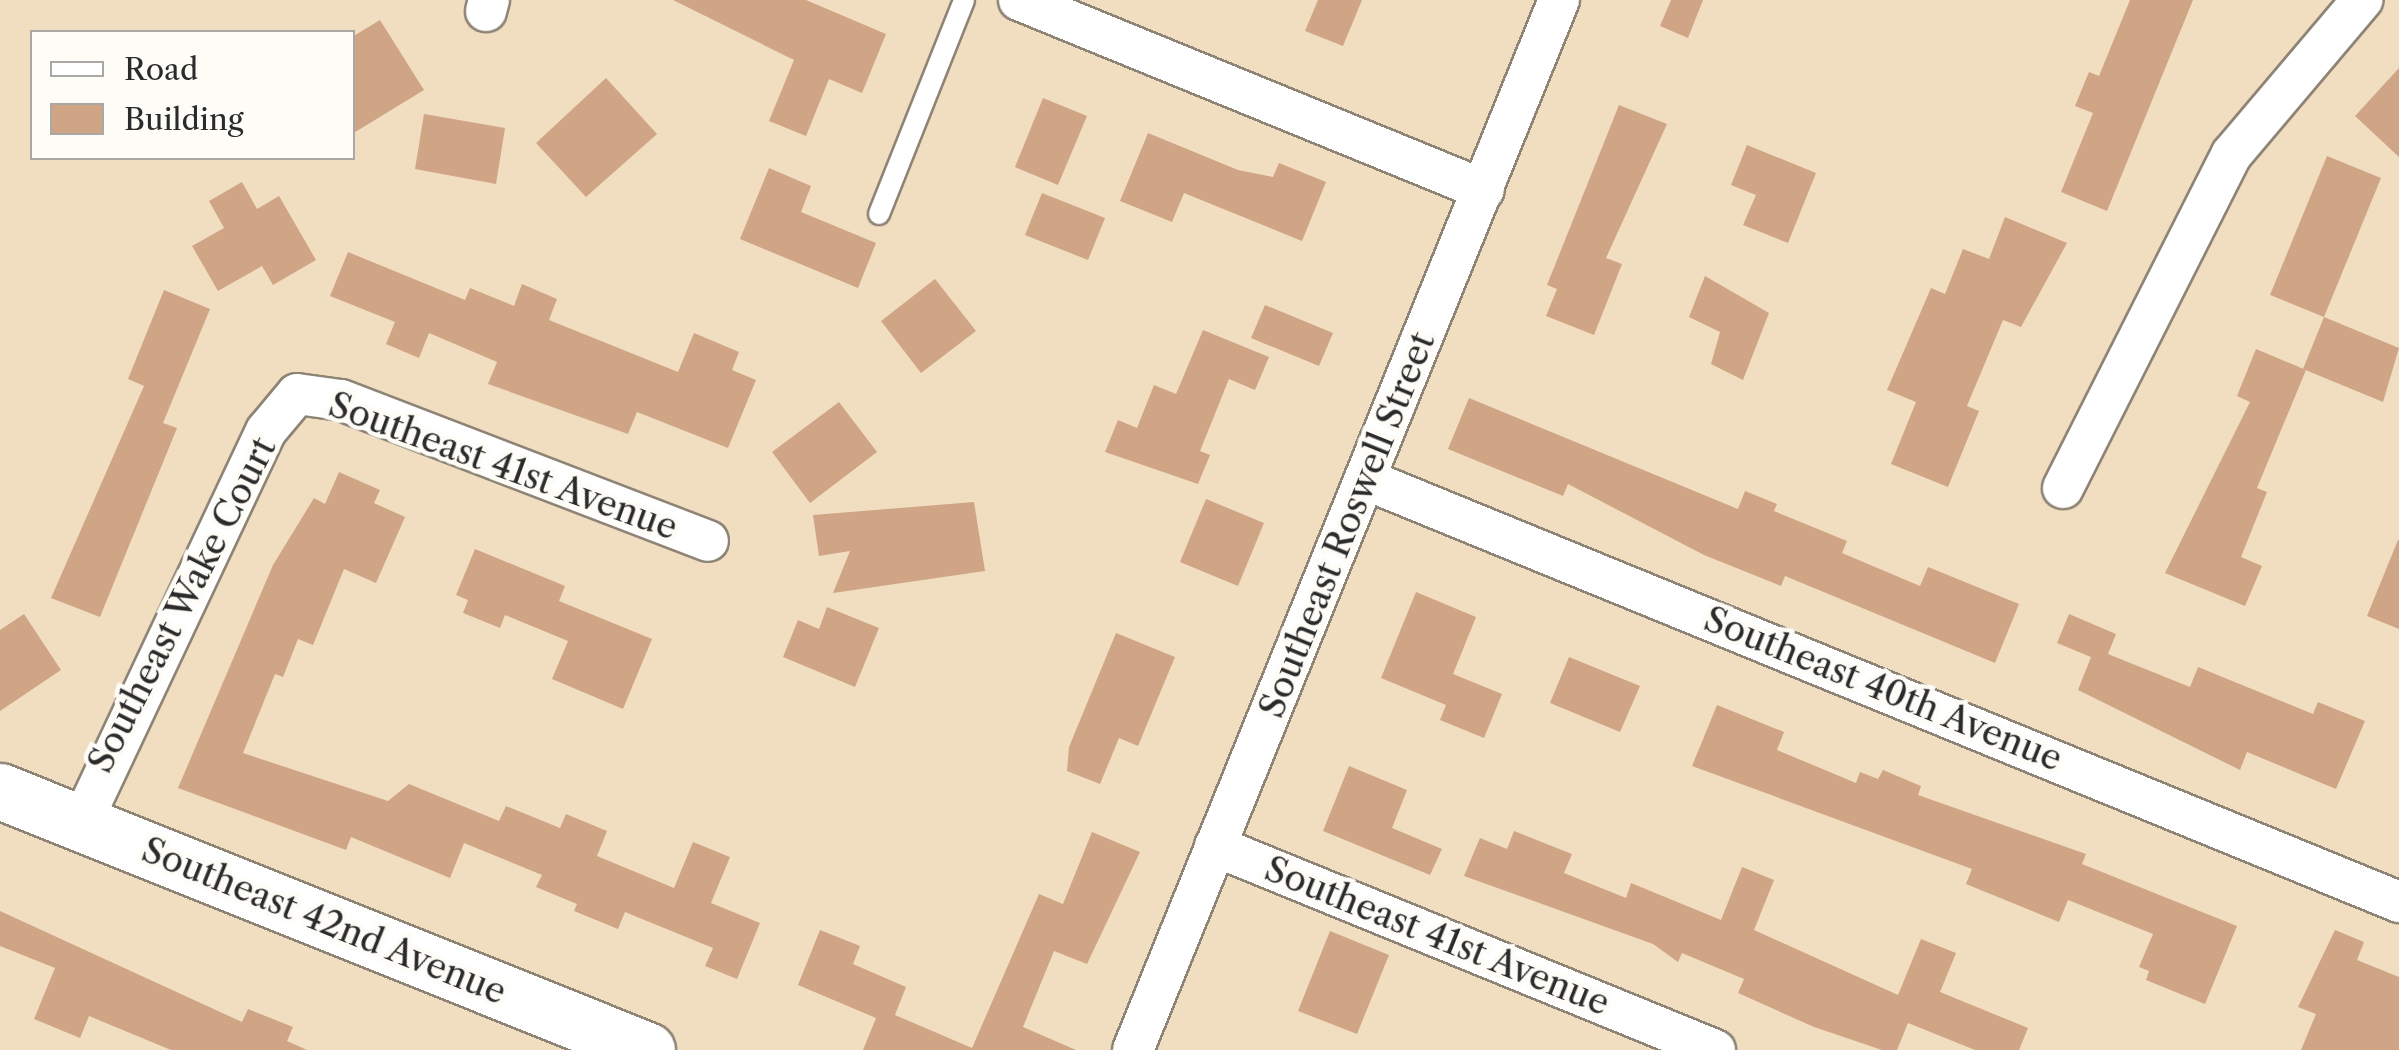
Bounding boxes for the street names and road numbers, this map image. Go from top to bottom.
street label: Southeast Roswell Street [1250,326,1444,724]
street label: Southeast 41st Avenue [322,383,684,549]
street label: Southeast Wake Court [79,430,285,780]
street label: Southeast 40th Avenue [1697,598,2069,780]
street label: Southeast 42nd Avenue [135,828,513,1014]
street label: Southeast 41st Avenue [1258,847,1616,1025]

